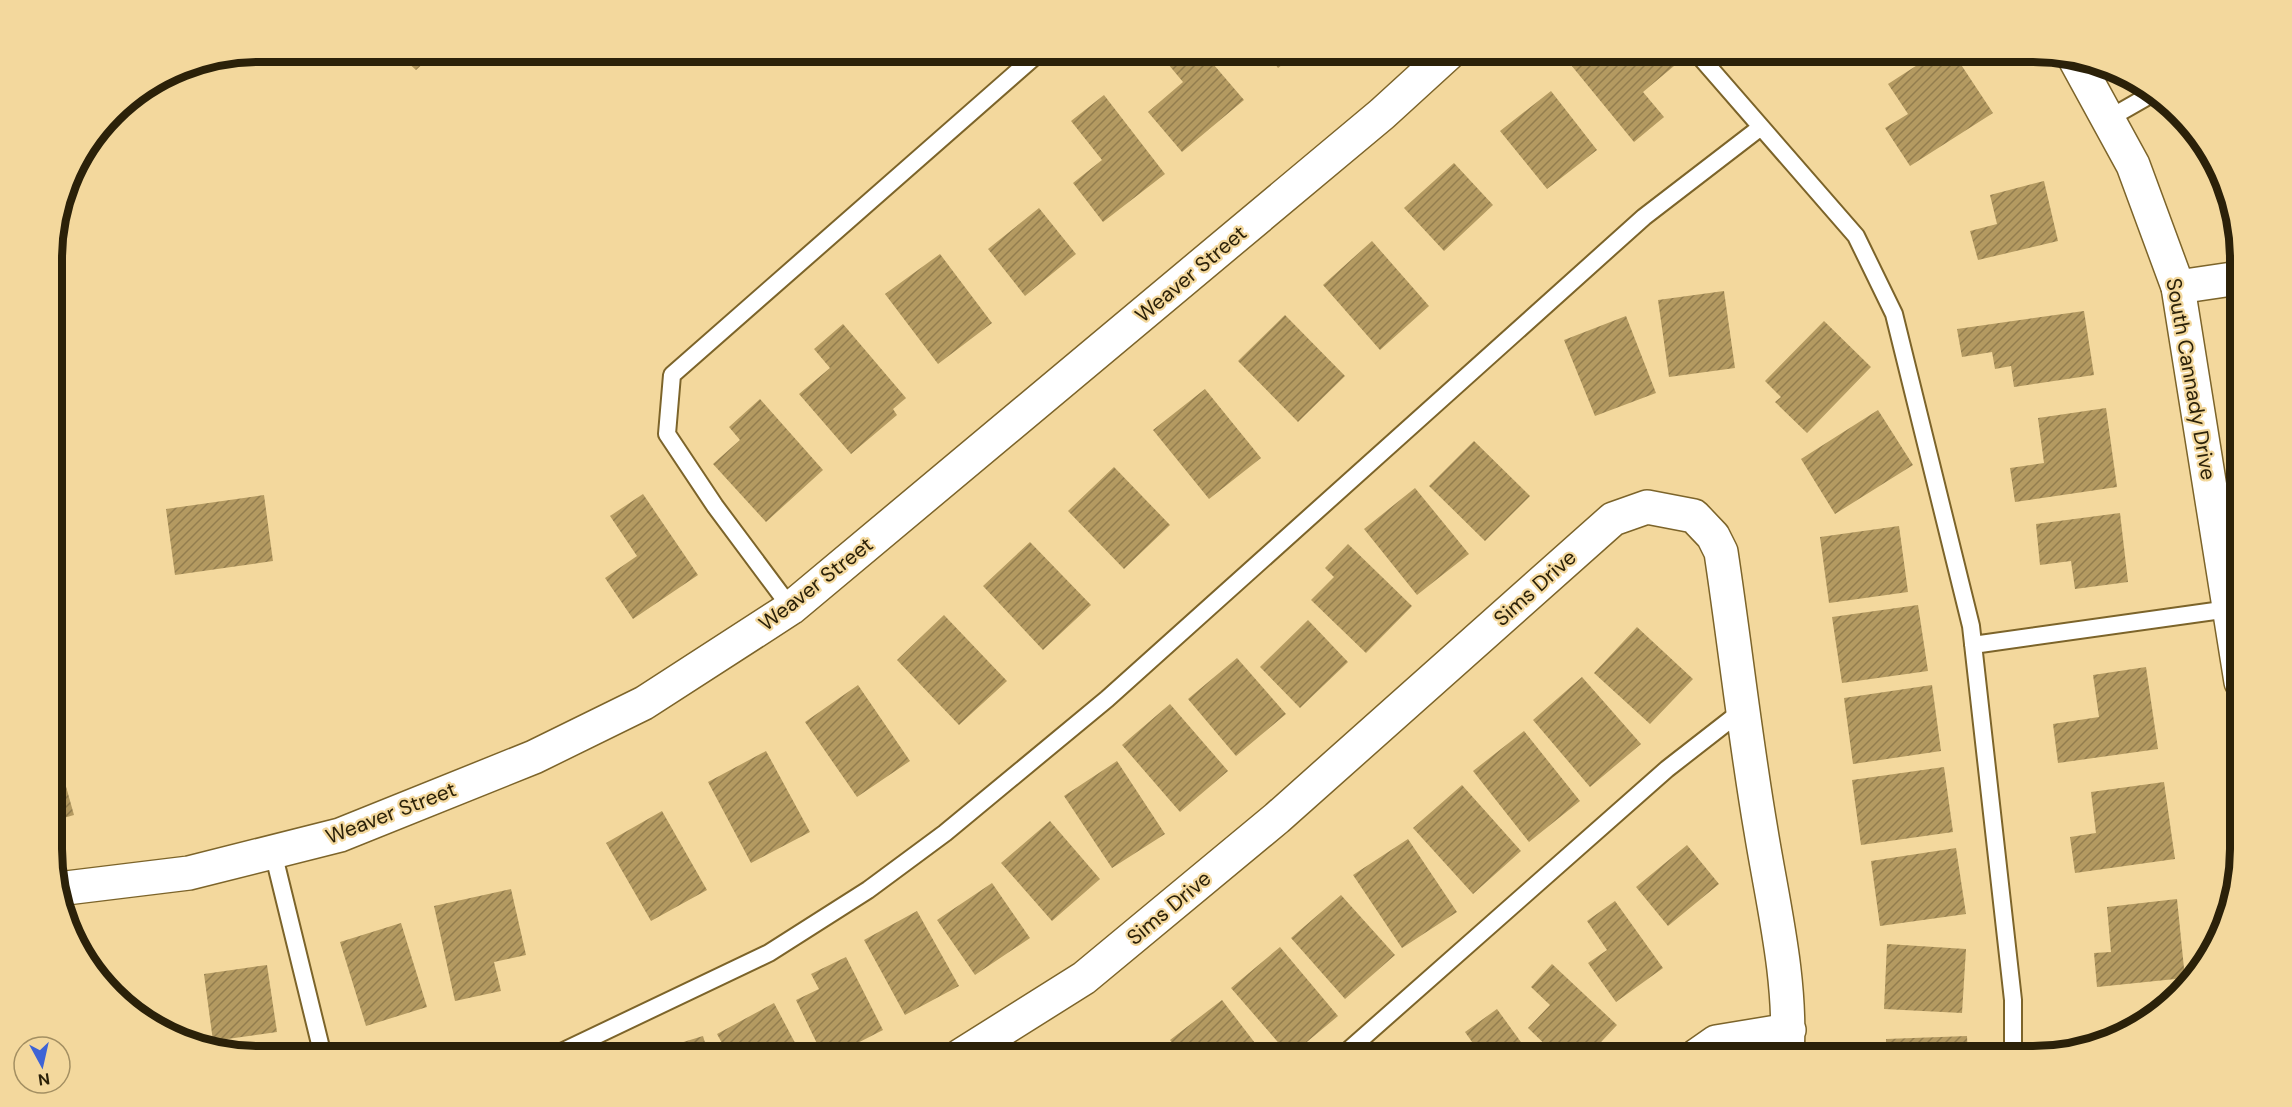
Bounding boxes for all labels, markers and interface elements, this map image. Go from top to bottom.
street label: Weaver Street [1129,219,1253,329]
street label: South Cannady Drive [2159,276,2223,482]
street label: Weaver Street [753,531,879,637]
street label: Sims Drive [1488,543,1582,632]
street label: Weaver Street [322,775,460,851]
street label: Sims Drive [1121,865,1217,951]
north arrow [12,1035,72,1095]
text: N [37,1068,51,1091]

